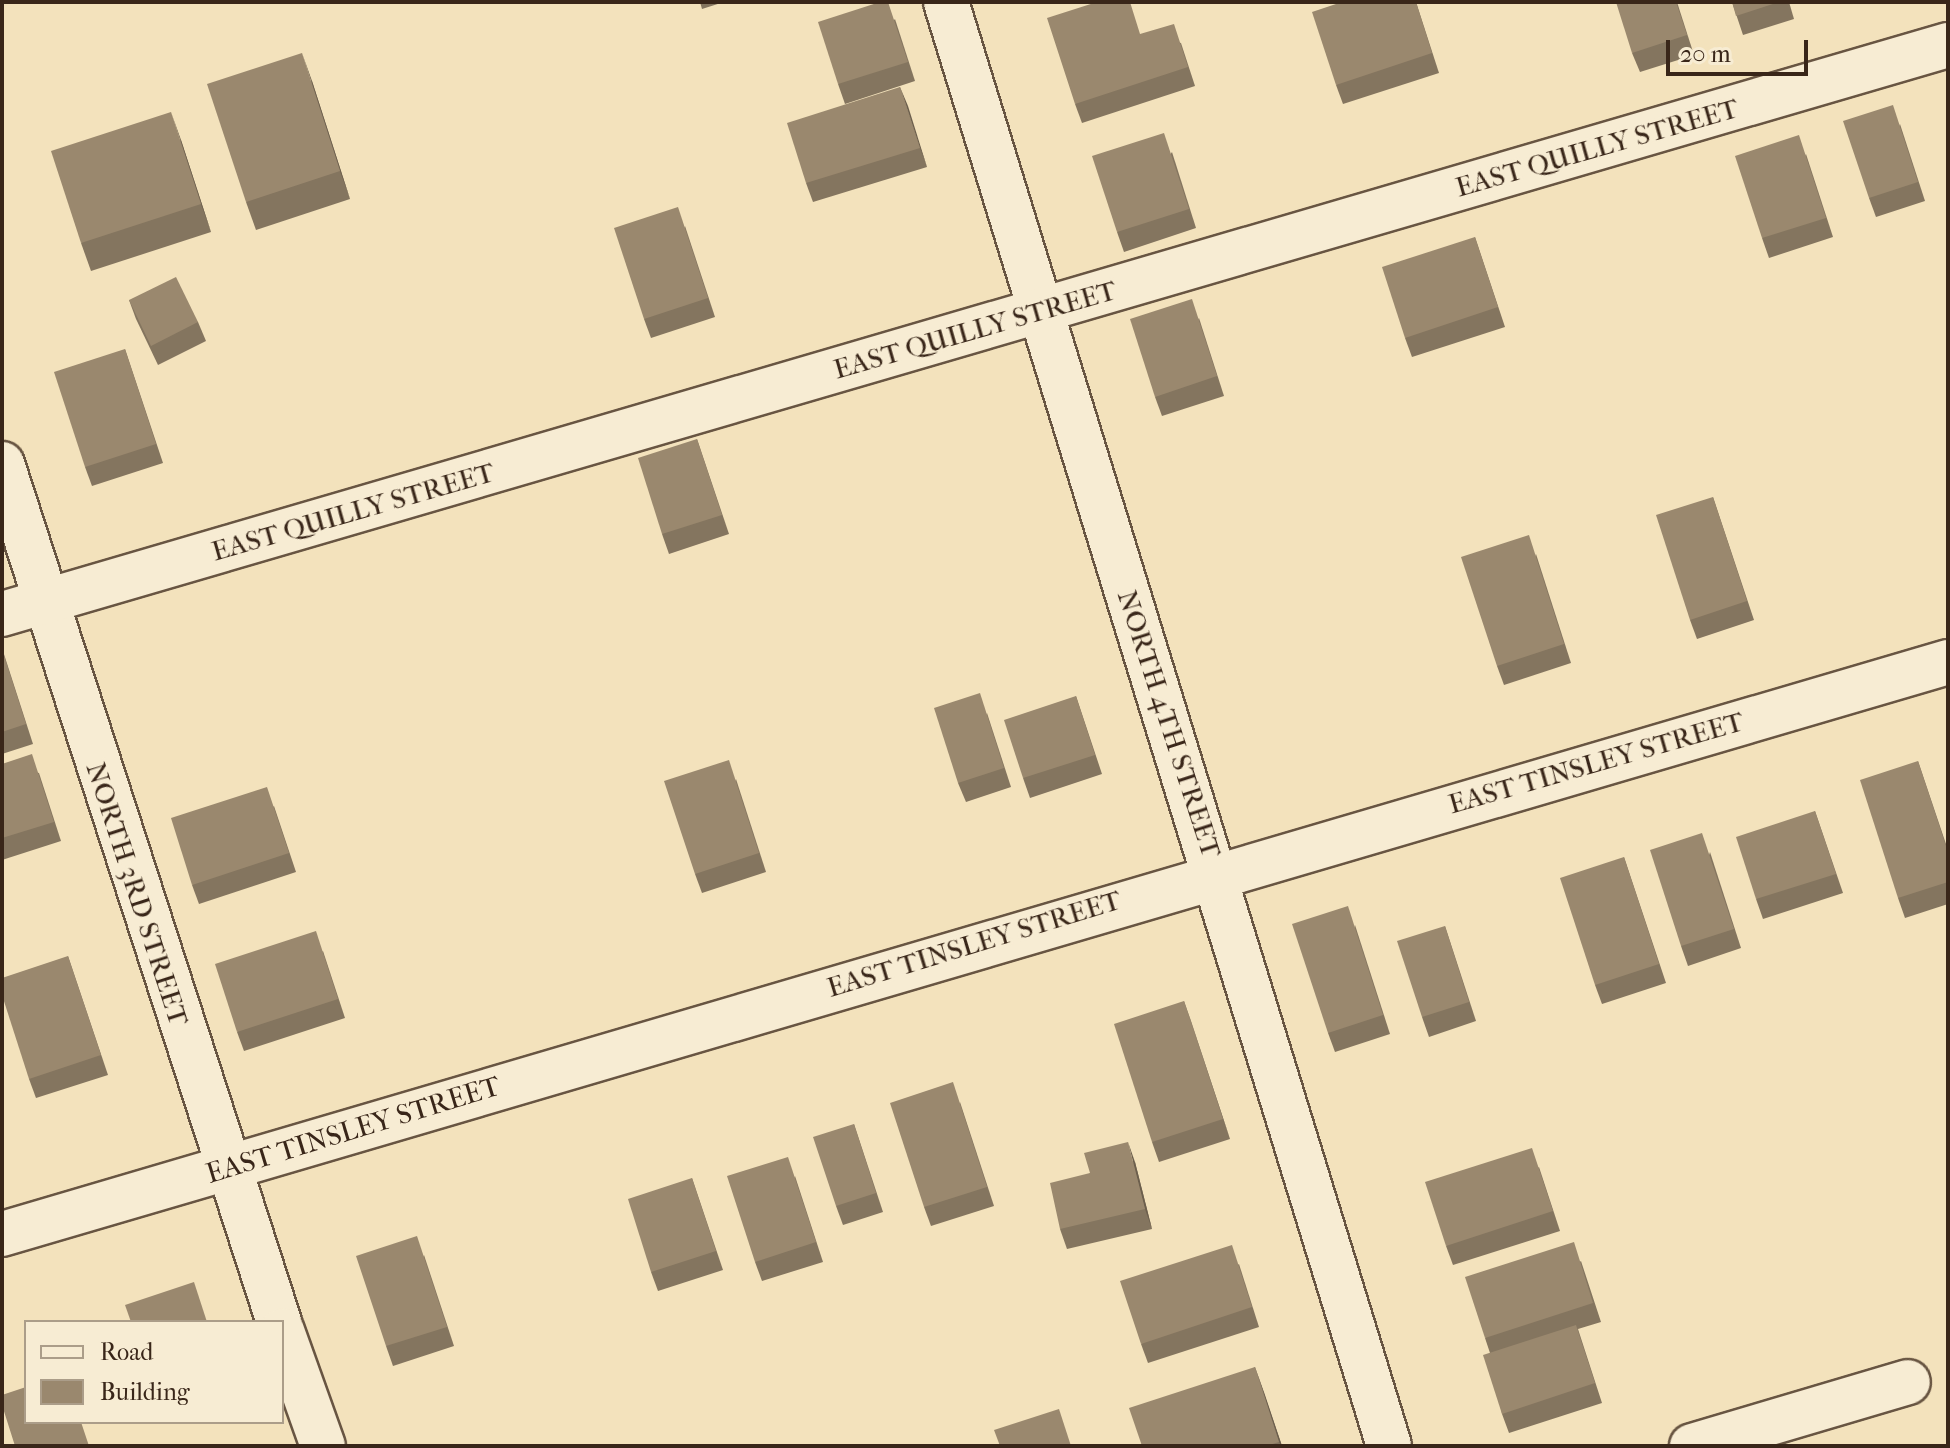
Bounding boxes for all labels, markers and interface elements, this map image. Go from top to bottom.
scale bar [1670,24,1812,74]
text: 20 m [1680,40,1731,68]
street label: EAST QUILLY STREET [1452,92,1742,204]
street label: EAST QUILLY STREET [830,274,1120,386]
street label: EAST QUILLY STREET [208,456,498,568]
street label: NORTH 4TH STREET [1110,586,1228,862]
street label: EAST TINSLEY STREET [1444,705,1748,821]
street label: NORTH 3RD STREET [79,758,195,1030]
street label: EAST TINSLEY STREET [823,883,1125,1005]
street label: EAST TINSLEY STREET [202,1069,504,1191]
legend [24,1320,284,1424]
text: Road [100,1338,153,1366]
text: Building [100,1378,190,1406]

